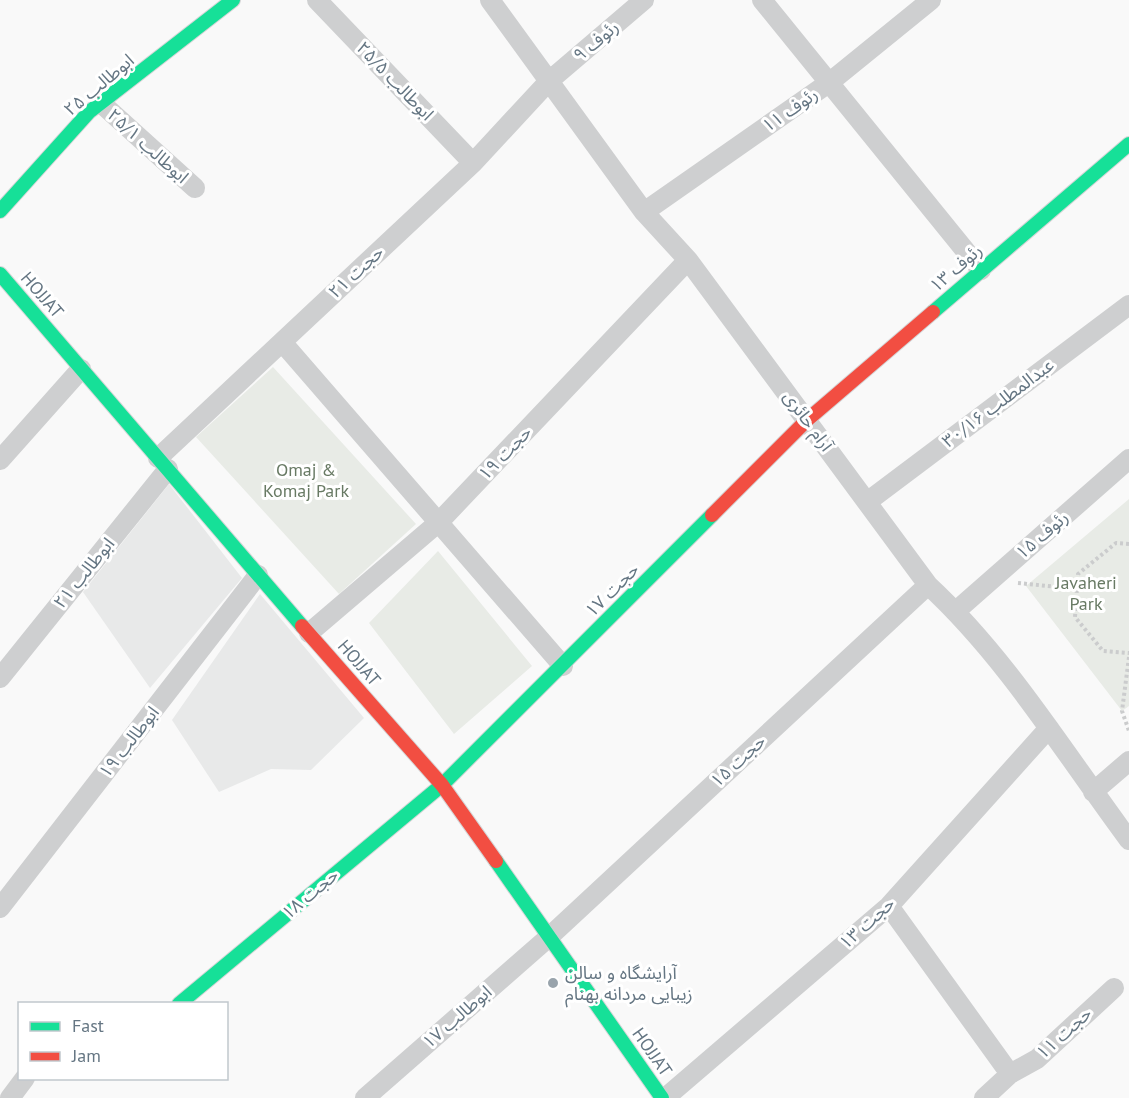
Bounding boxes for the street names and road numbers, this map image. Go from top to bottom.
street label: رئوف ۹ [568,15,623,66]
street label: ابوطالب ۲۵/۵ [352,36,439,125]
street label: ابوطالب ۲۵ [59,49,139,121]
street label: رئوف ۱۱ [758,82,822,137]
street label: ابوطالب ۲۵/۱ [103,103,194,188]
street label: رئوف ۱۳ [925,238,987,297]
street label: حجت ۲۱ [323,240,388,303]
street label: HOJJAT [16,267,69,323]
street label: عبدالمطلب ۳۰/۱۶ [937,353,1058,452]
street label: آرام حائری [776,386,839,458]
street label: حجت ۱۹ [473,421,536,485]
street label: رئوف ۱۵ [1011,505,1073,564]
street label: ابوطالب ۲۱ [48,532,119,613]
street label: حجت ۱۷ [580,558,644,622]
street label: HOJJAT [333,635,386,691]
street label: ابوطالب ۱۹ [93,701,164,782]
street label: حجت ۱۵ [705,729,770,792]
street label: حجت ۱۸ [277,863,343,924]
street label: حجت ۱۳ [834,892,899,954]
street label: ابوطالب ۱۷ [417,980,496,1053]
street label: حجت ۱۱ [1031,1002,1096,1064]
street label: HOJJAT [627,1023,677,1081]

